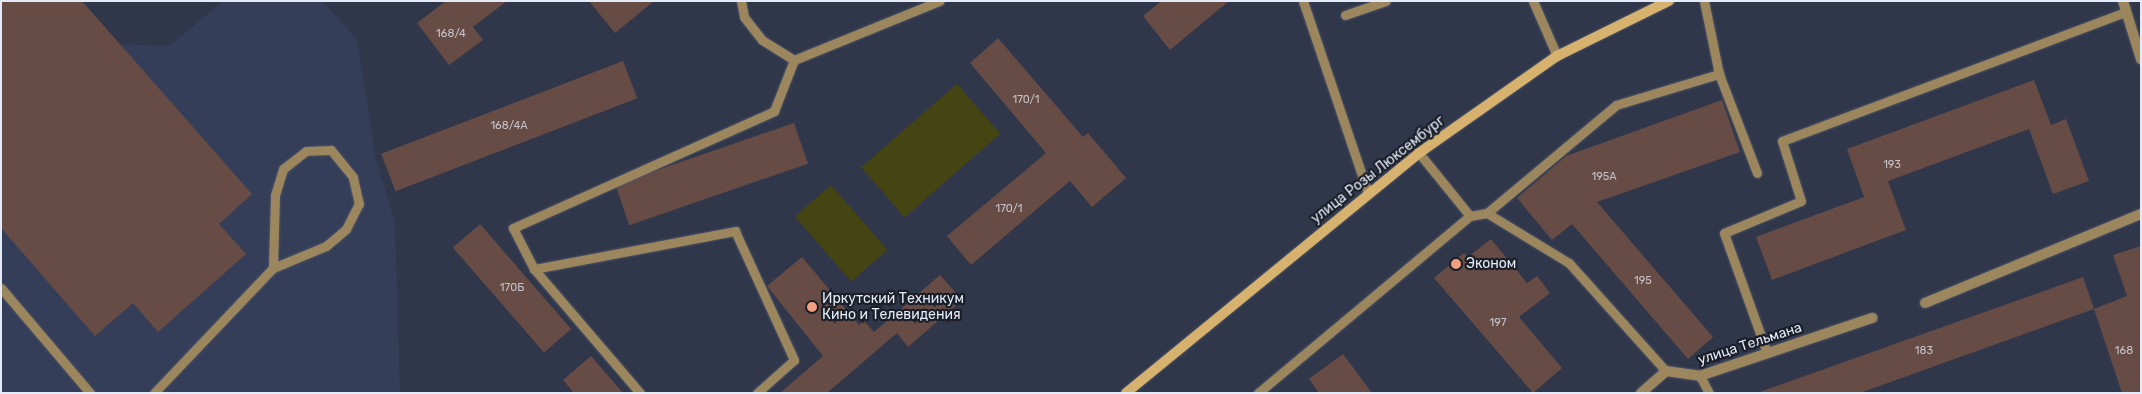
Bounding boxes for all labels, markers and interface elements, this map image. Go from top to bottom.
house number: 168/4 [436,27,466,41]
house number: 170/1 [1012,93,1040,107]
street label: улица Розы Люксембург [1308,113,1448,227]
house number: 168/4А [490,119,528,133]
house number: 193 [1883,158,1901,172]
house number: 195А [1591,170,1617,184]
house number: 170/1 [995,202,1023,216]
place label: Эконом [1466,256,1516,272]
marker: Эконом [1450,258,1462,270]
house number: 195 [1634,274,1652,288]
house number: 170Б [500,281,524,295]
place label: Иркутский Техникум Кино и Телевидения [822,291,964,324]
marker: Иркутский Техникум Кино и Телевидения [806,301,818,313]
house number: 197 [1490,316,1506,330]
street label: улица Тельмана [1696,319,1804,369]
house number: 183 [1915,344,1933,358]
house number: 168 [2115,344,2133,358]

